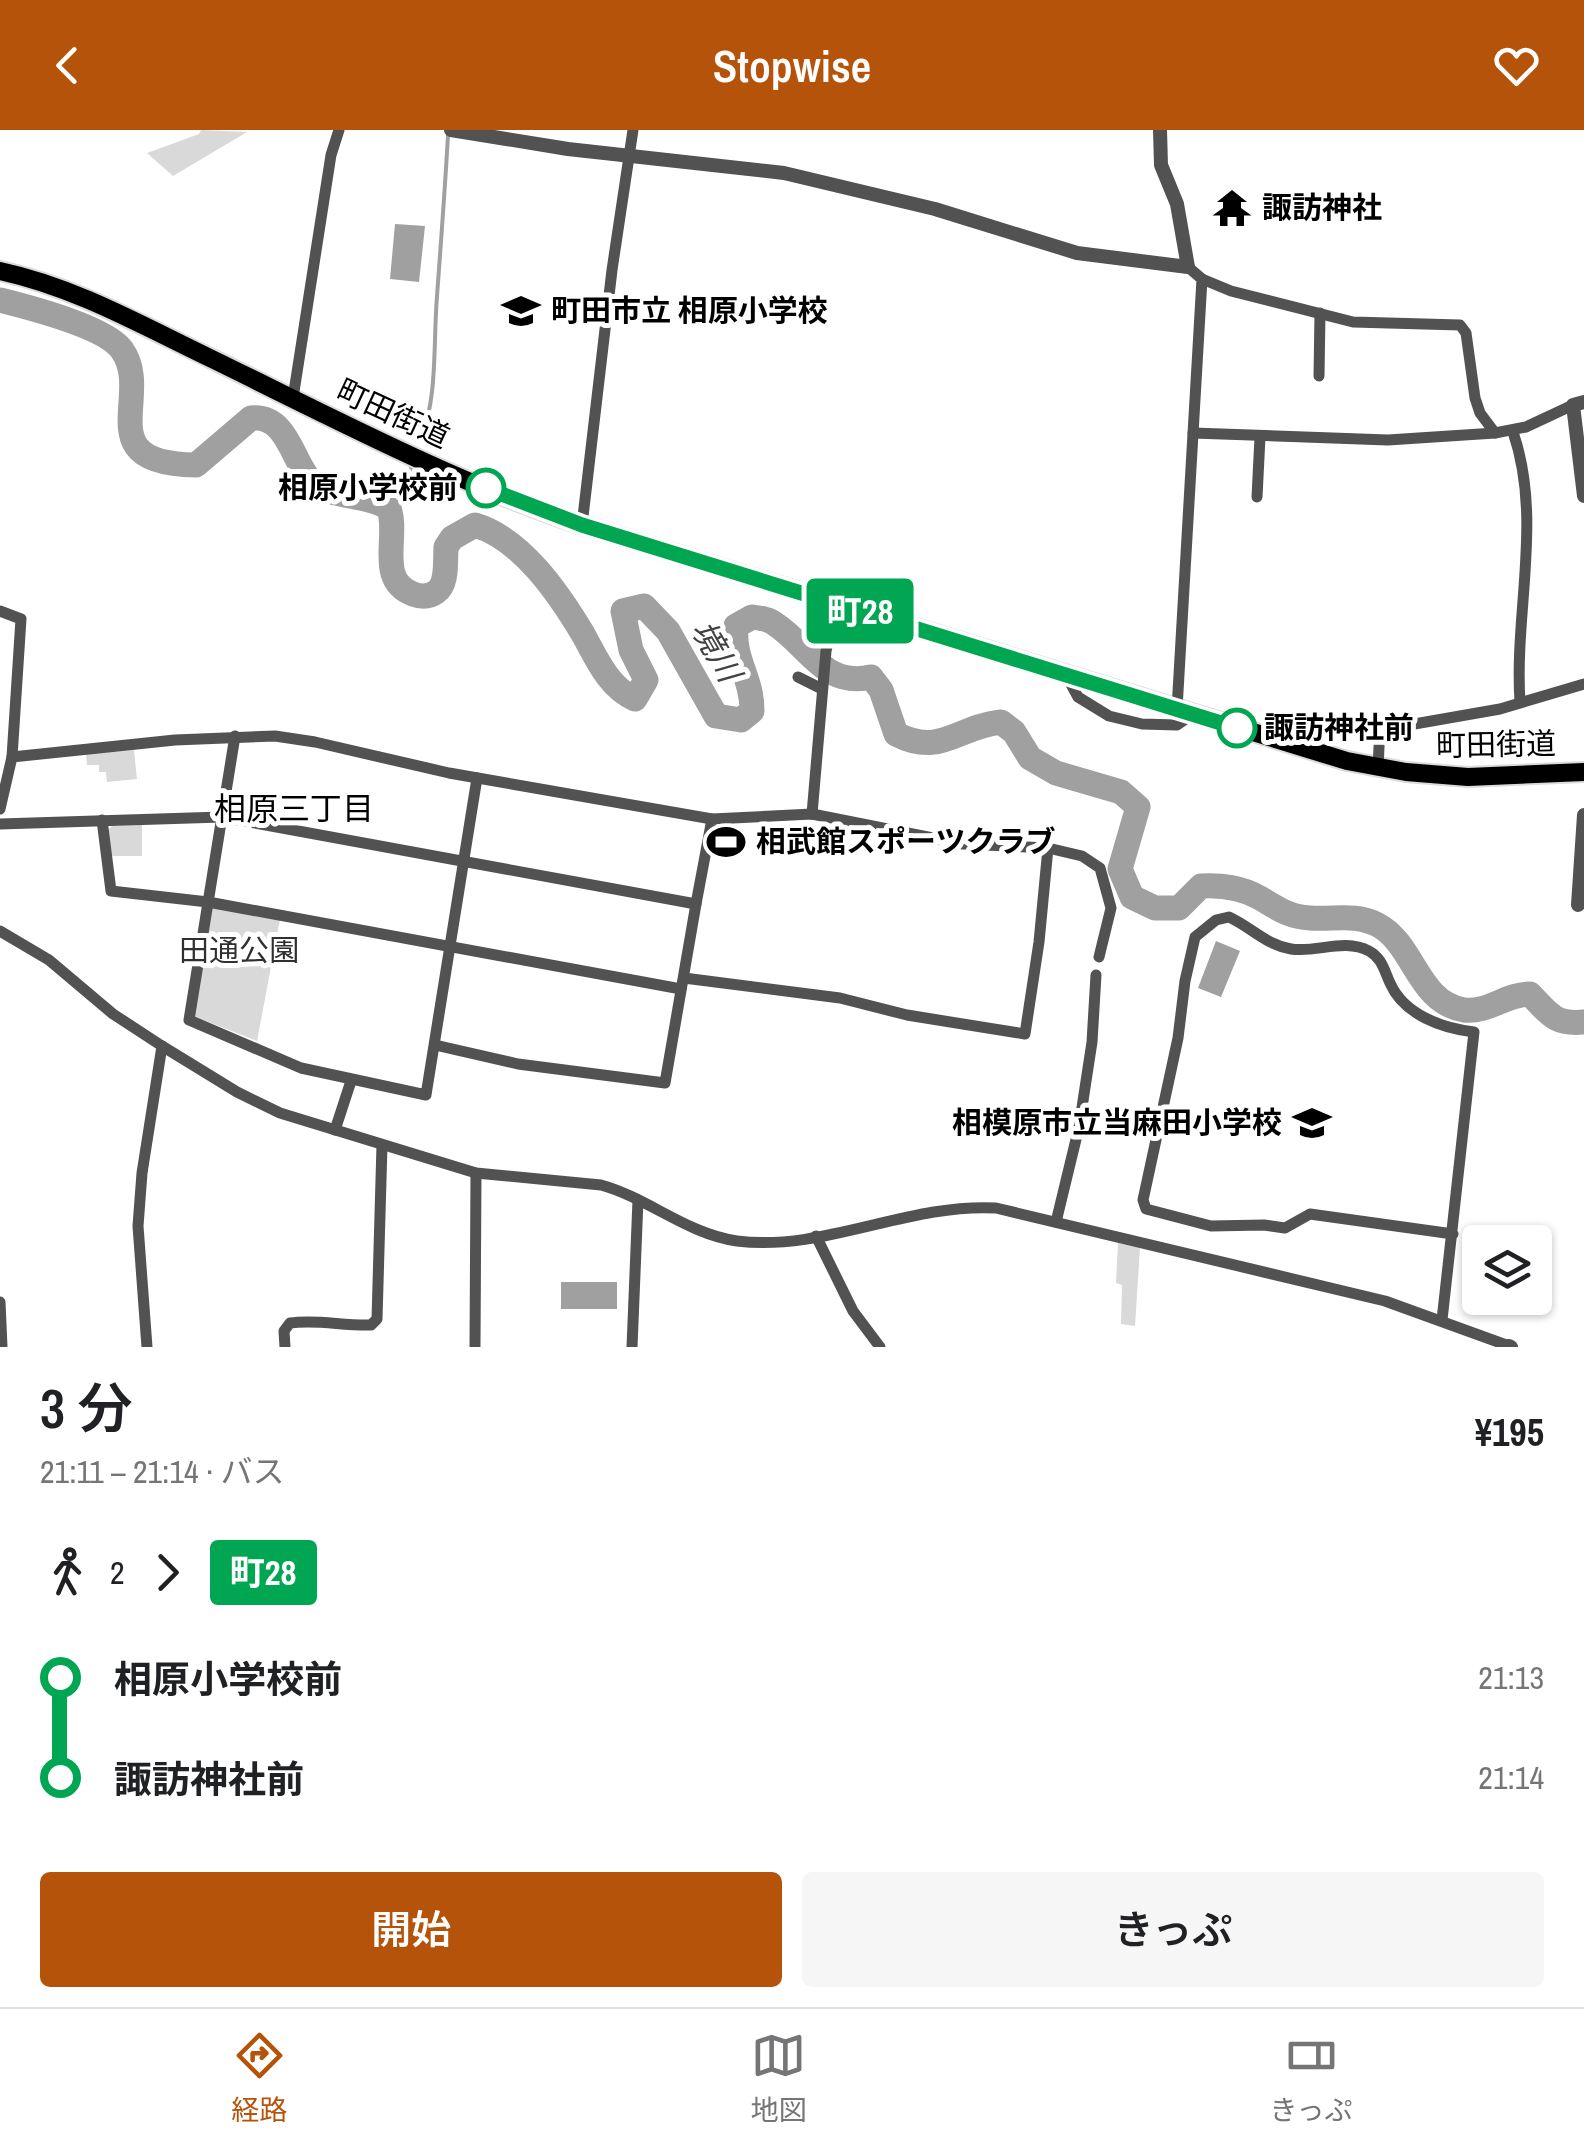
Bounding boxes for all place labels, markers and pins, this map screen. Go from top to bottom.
temple icon: 諏訪神社 [1211,187,1253,229]
place label: 諏訪神社 [1262,187,1382,227]
school or university icon: 町田市立 相原小学校 [500,290,542,332]
place label: 町田市立 相原小学校 [551,290,828,330]
place label: 相原小学校前 [278,467,458,507]
marker: 相原小学校前 [467,469,505,507]
place label: 諏訪神社前 [1264,707,1414,747]
marker: 諏訪神社前 [1218,709,1256,747]
sports icon: 相武館スポーツクラブ [705,821,747,863]
place label: 相武館スポーツクラブ [756,821,1055,861]
place label: 相模原市立当麻田小学校 [952,1102,1282,1142]
school or university icon: 相模原市立当麻田小学校 [1291,1102,1333,1144]

